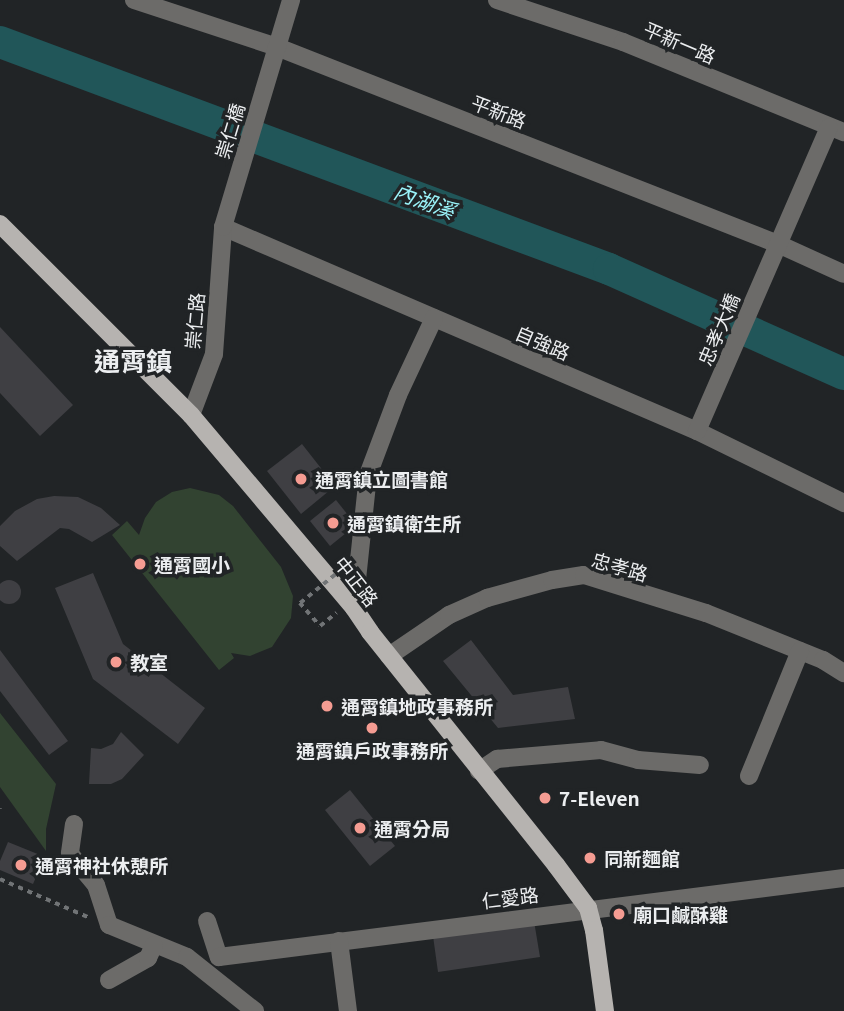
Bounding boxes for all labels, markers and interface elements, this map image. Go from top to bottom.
street label: 平新一路 [641,17,719,67]
street label: 平新路 [468,90,530,132]
street label: 崇仁橋 [210,100,248,162]
water label: 內湖溪 [391,177,459,223]
street label: 忠孝大橋 [693,290,743,368]
street label: 崇仁路 [180,292,208,350]
street label: 自強路 [512,320,574,364]
district label: 通霄鎮 [94,344,172,376]
place label: 通霄鎮立圖書館 [315,468,448,490]
marker: 通霄鎮立圖書館 [293,471,309,487]
place label: 通霄鎮衛生所 [347,512,461,534]
marker: 通霄鎮衛生所 [325,515,341,531]
street label: 忠孝路 [589,547,651,585]
street label: 中正路 [330,552,384,610]
place label: 通霄國小 [154,553,230,575]
marker: 通霄國小 [132,556,148,572]
place label: 教室 [130,651,168,673]
marker: 教室 [108,654,124,670]
place label: 通霄鎮地政事務所 [341,695,493,717]
marker: 通霄鎮地政事務所 [319,698,335,714]
marker: 通霄鎮戶政事務所 [364,720,380,736]
place label: 通霄鎮戶政事務所 [296,739,448,761]
place label: 7-Eleven [559,787,640,809]
marker: 7-Eleven [537,790,553,806]
place label: 通霄分局 [374,817,450,839]
marker: 通霄分局 [352,820,368,836]
place label: 同新麵館 [604,847,680,869]
marker: 同新麵館 [582,850,598,866]
place label: 通霄神社休憩所 [35,854,168,876]
marker: 通霄神社休憩所 [13,857,29,873]
street label: 仁愛路 [480,882,540,912]
place label: 廟口鹹酥雞 [633,903,728,925]
marker: 廟口鹹酥雞 [611,906,627,922]

